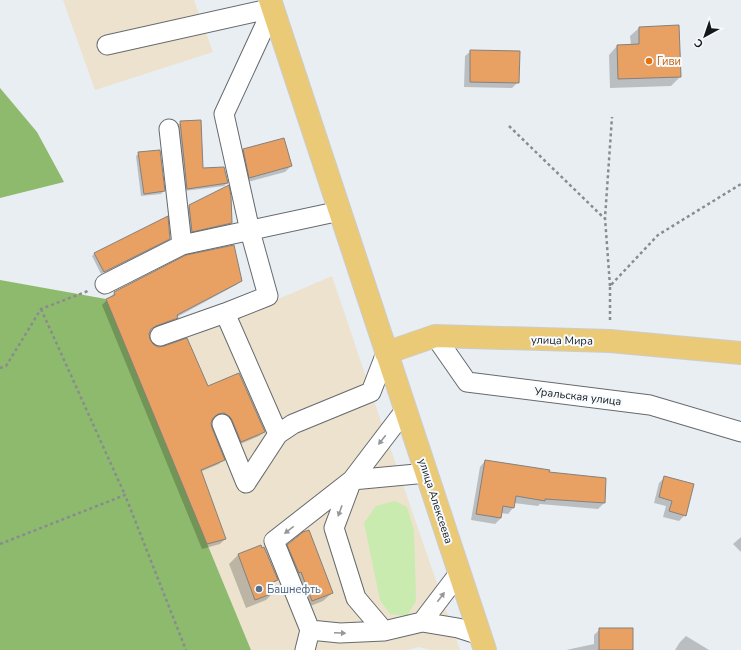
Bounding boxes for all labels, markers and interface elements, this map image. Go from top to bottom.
north arrow [685,16,725,56]
text: С [691,35,707,51]
place label: Гиви [657,54,681,69]
marker: Гиви [644,56,654,66]
street label: улица Мира [531,332,593,349]
street label: Уральская улица [533,384,622,409]
one-way arrow [378,435,386,446]
street label: улица Алексеева [415,457,456,546]
one-way arrow [336,505,342,517]
one-way arrow [283,526,294,534]
place label: Башнефть [267,582,321,597]
marker: Башнефть [254,584,264,594]
one-way arrow [436,591,445,602]
one-way arrow [334,630,347,636]

